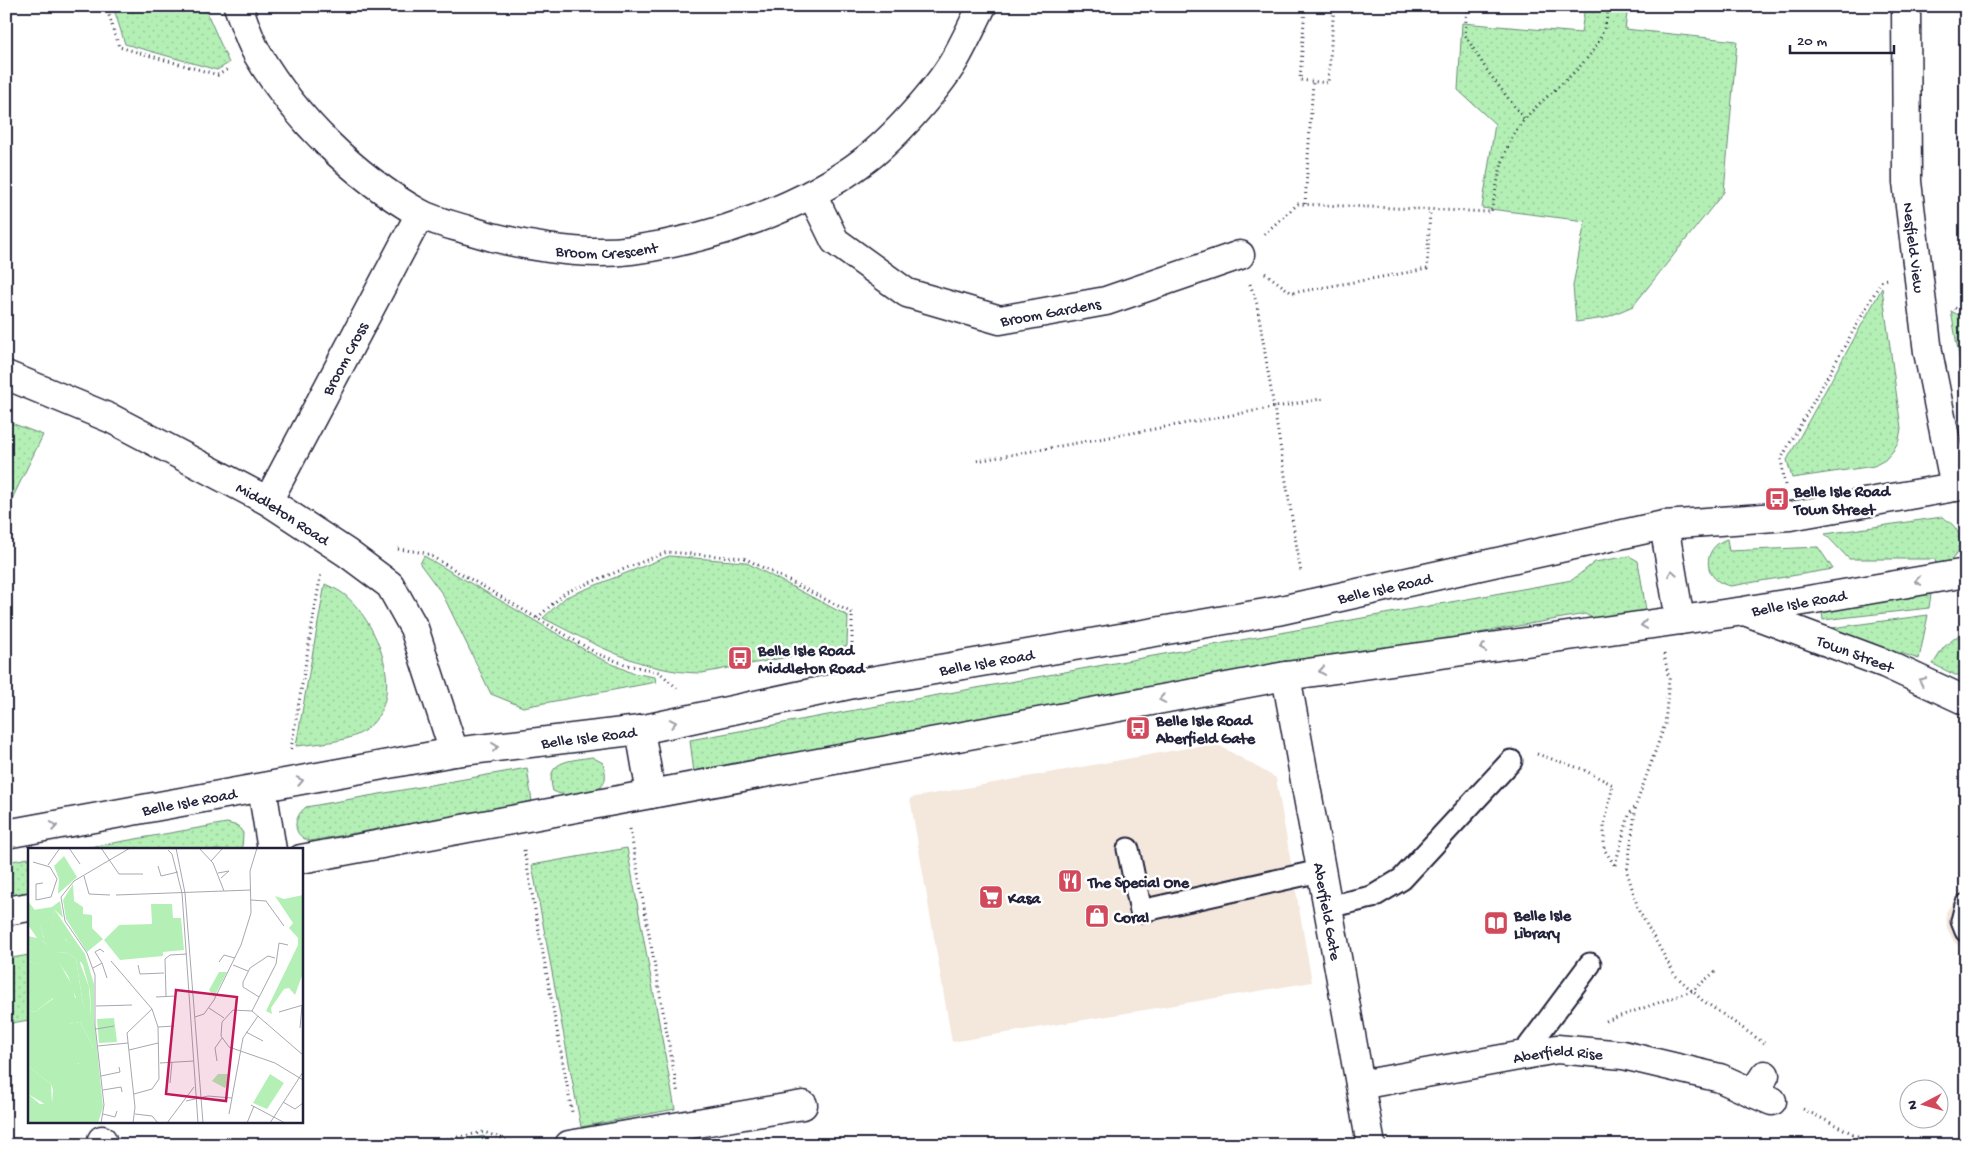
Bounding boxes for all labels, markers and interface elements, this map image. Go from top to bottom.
scale bar [1790,22,1893,54]
text: 20 m [1797,33,1827,51]
street label: Nesfield View [1897,202,1927,295]
street label: Broom Crescent [553,240,661,265]
street label: Broom Gardens [998,296,1104,333]
street label: Broom Cross [319,319,375,400]
street label: Middleton Road [232,480,333,552]
place label: Belle Isle Road Town Street [1792,484,1891,521]
bus stop icon: Belle Isle Road Town Street [1764,486,1790,512]
one-way arrow [1667,568,1677,577]
street label: Belle Isle Road [1335,571,1436,610]
one-way arrow [1913,576,1922,586]
street label: Belle Isle Road [1750,587,1850,623]
one-way arrow [1639,620,1648,630]
street label: Town Street [1812,632,1897,680]
one-way arrow [1478,642,1486,653]
place label: Belle Isle Road Middleton Road [757,643,866,680]
bus stop icon: Belle Isle Road Middleton Road [727,645,753,671]
street label: Belle Isle Road [937,647,1037,682]
one-way arrow [1318,665,1326,676]
one-way arrow [1918,676,1927,687]
one-way arrow [1157,694,1166,704]
place label: Belle Isle Road Aberfield Gate [1155,713,1256,750]
bus stop icon: Belle Isle Road Aberfield Gate [1125,715,1151,741]
one-way arrow [669,719,677,729]
street label: Belle Isle Road [539,724,639,755]
one-way arrow [491,742,499,753]
one-way arrow [296,777,305,787]
street label: Belle Isle Road [140,786,240,822]
one-way arrow [50,821,59,831]
inset map [28,848,302,1124]
street label: Aberfield Gate [1307,861,1343,963]
restaurant icon: The Special One [1057,868,1083,894]
place label: The Special One [1086,875,1190,894]
supermarket icon: Kasa [978,884,1004,910]
place label: Kasa [1007,891,1042,910]
shop icon: Coral [1084,903,1110,929]
place label: Belle Isle Library [1513,908,1572,945]
place label: Coral [1113,910,1150,929]
library icon: Belle Isle Library [1483,910,1509,936]
street label: Aberfield Rise [1512,1042,1604,1070]
north arrow [1900,1078,1950,1128]
text: N [1905,1100,1922,1111]

